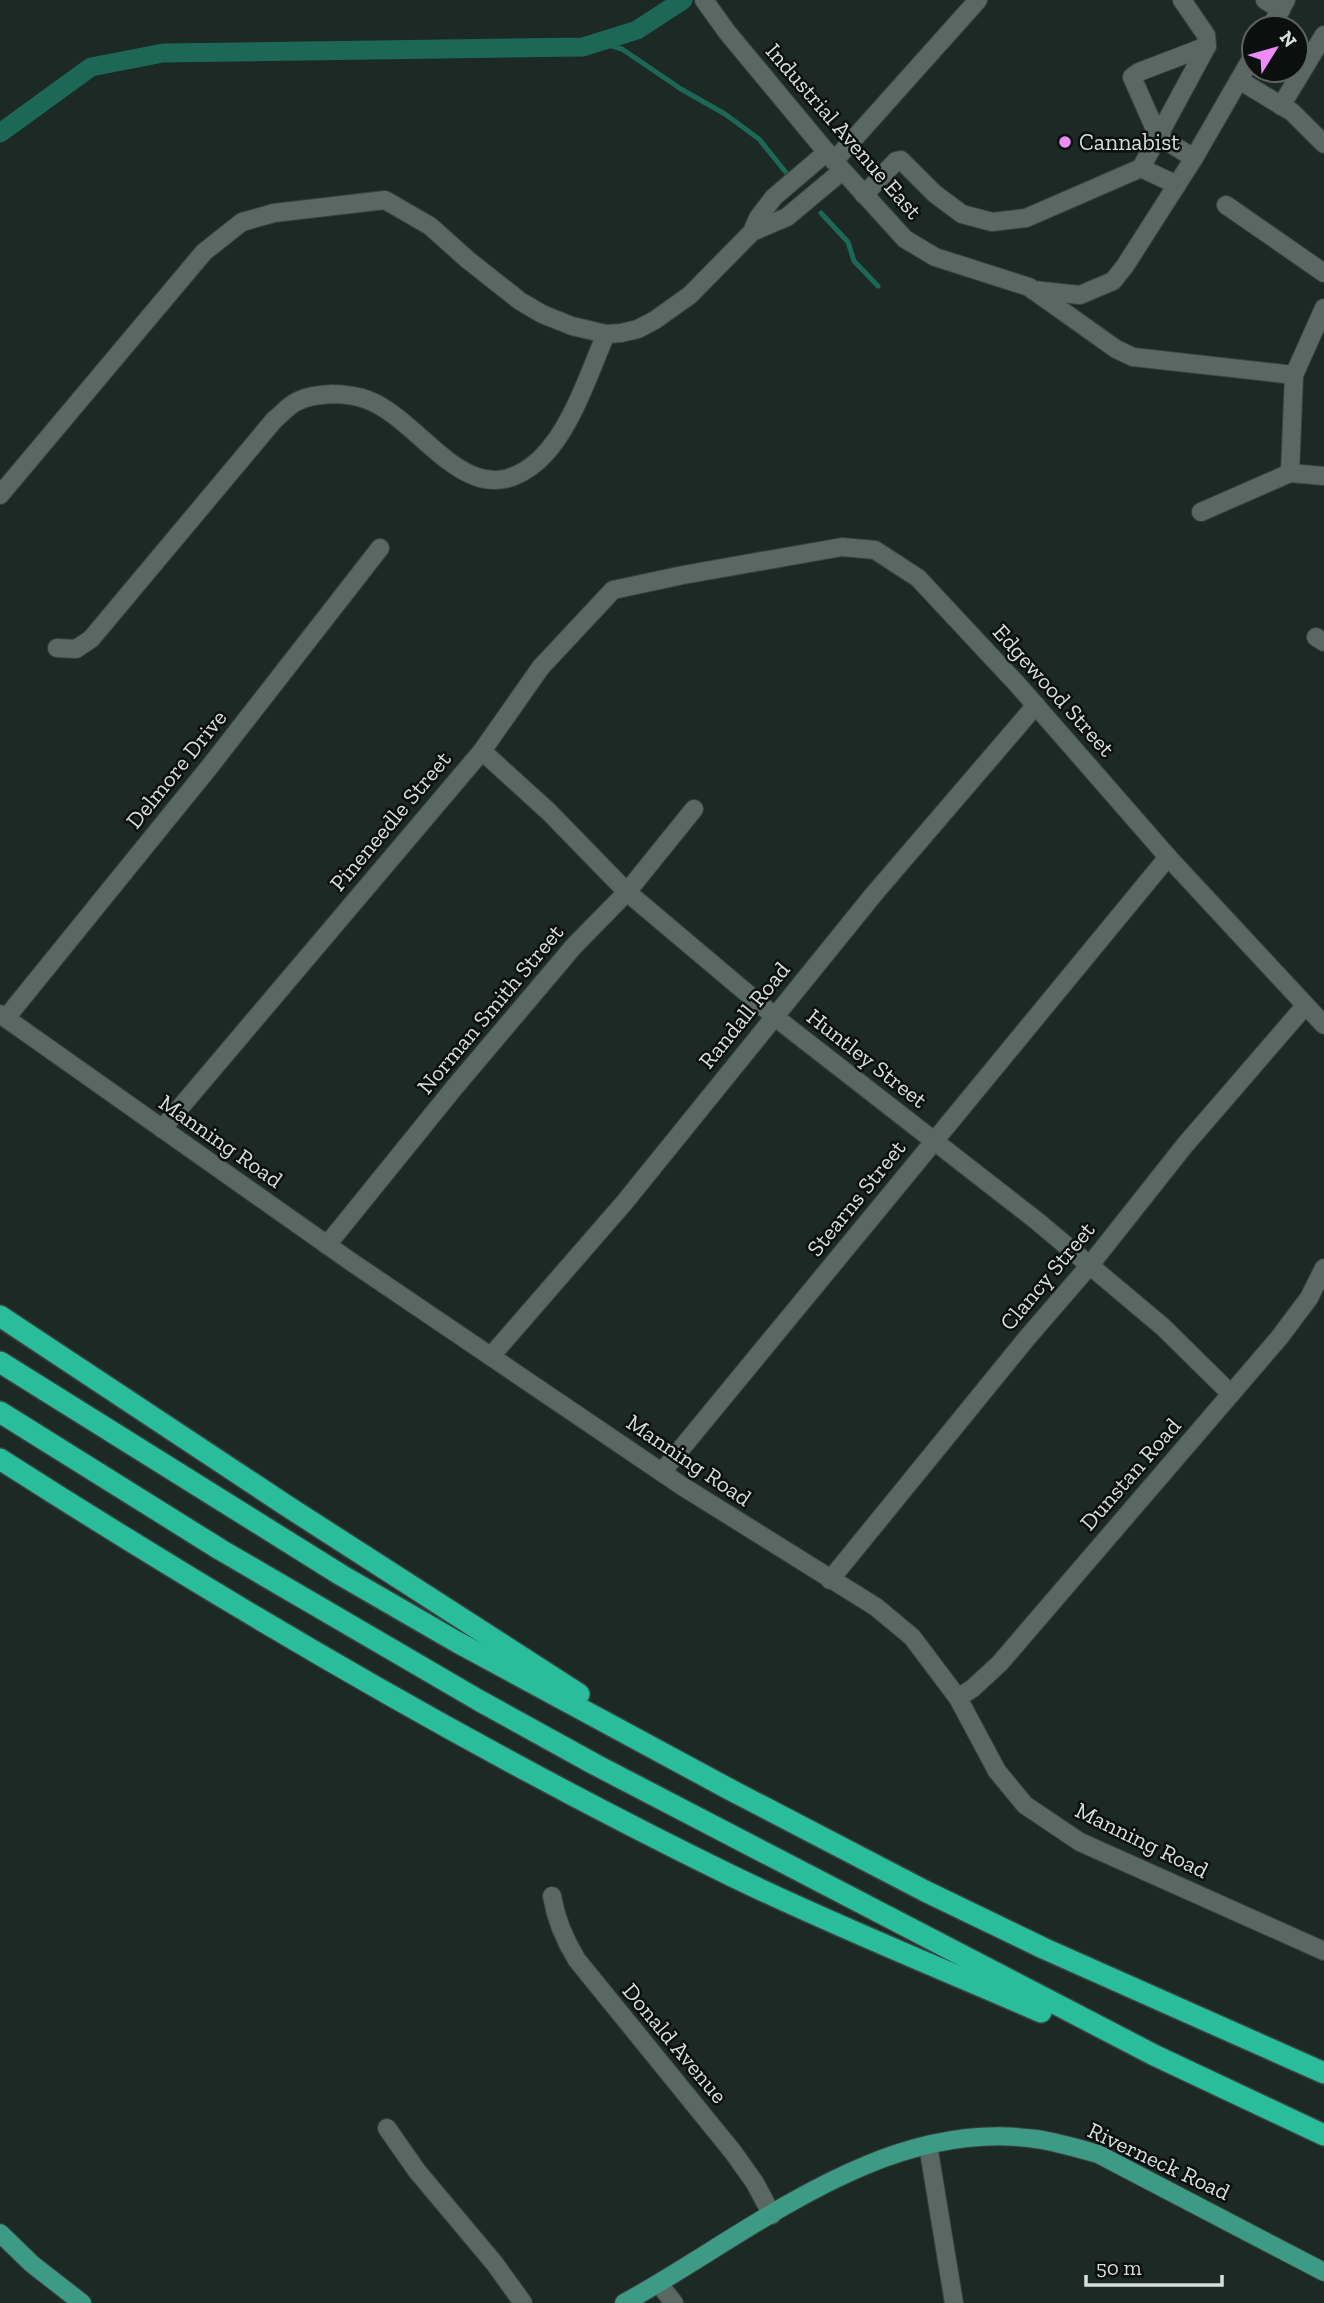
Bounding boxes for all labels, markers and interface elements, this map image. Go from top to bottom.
north arrow [1240,14,1310,84]
text: N [1275,26,1302,52]
street label: Industrial Avenue East [760,37,928,225]
place label: Cannabist [1079,128,1180,156]
marker: Cannabist [1057,134,1073,150]
street label: Edgewood Street [987,618,1121,762]
street label: Delmore Drive [120,704,232,834]
street label: Pineneedle Street [323,745,457,897]
street label: Norman Smith Street [411,918,569,1100]
street label: Randall Road [692,956,796,1074]
street label: Huntley Street [801,1002,933,1114]
street label: Manning Road [154,1088,288,1194]
street label: Stearns Street [801,1134,912,1262]
street label: Clancy Street [994,1216,1101,1336]
street label: Manning Road [621,1408,757,1512]
street label: Dunstan Road [1074,1412,1187,1536]
street label: Manning Road [1071,1796,1213,1884]
street label: Donald Avenue [617,1977,733,2109]
street label: Riverneck Road [1084,2116,1235,2206]
scale bar [1086,2244,1222,2288]
text: 50 m [1096,2255,1142,2280]

